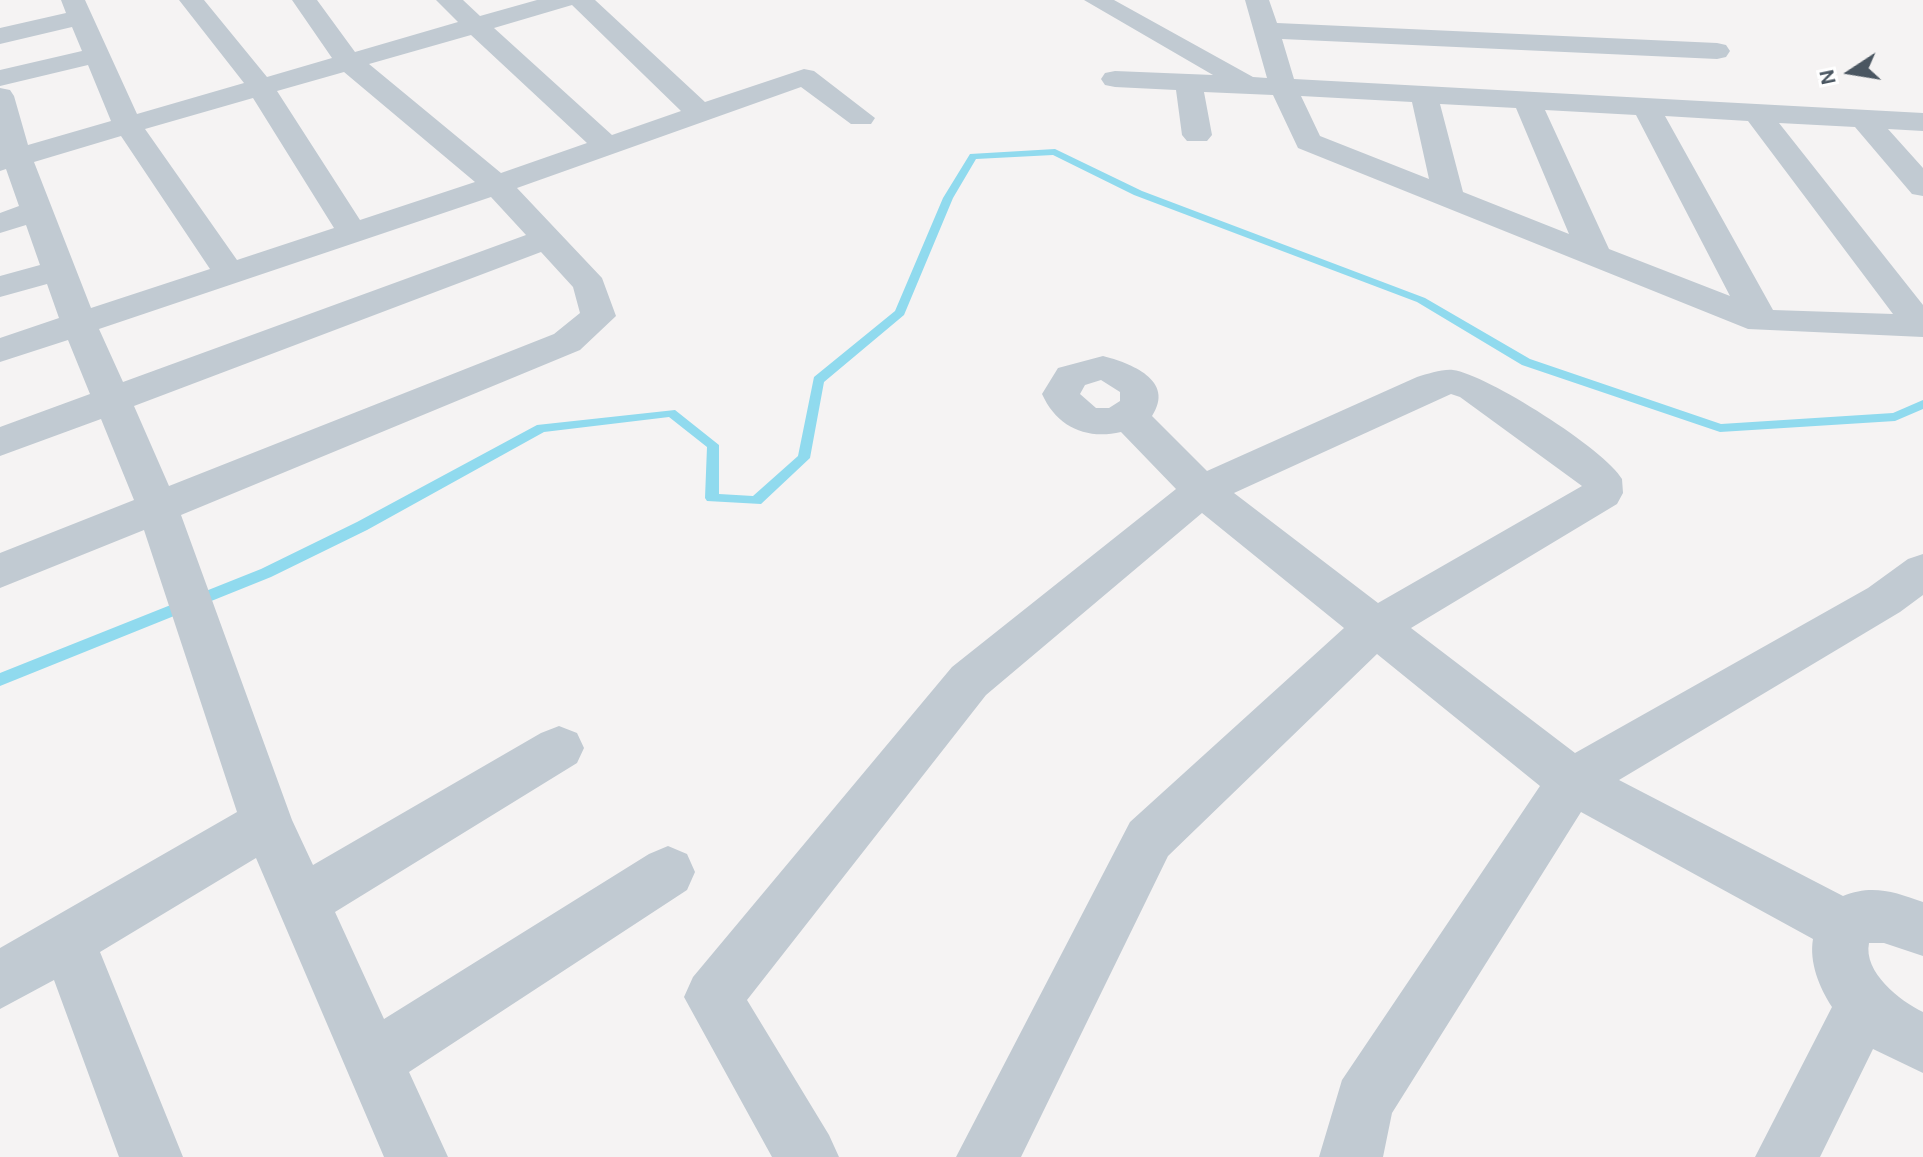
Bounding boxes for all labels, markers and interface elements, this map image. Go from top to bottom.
north arrow [1811,32,1891,112]
text: N [1813,67,1842,87]

